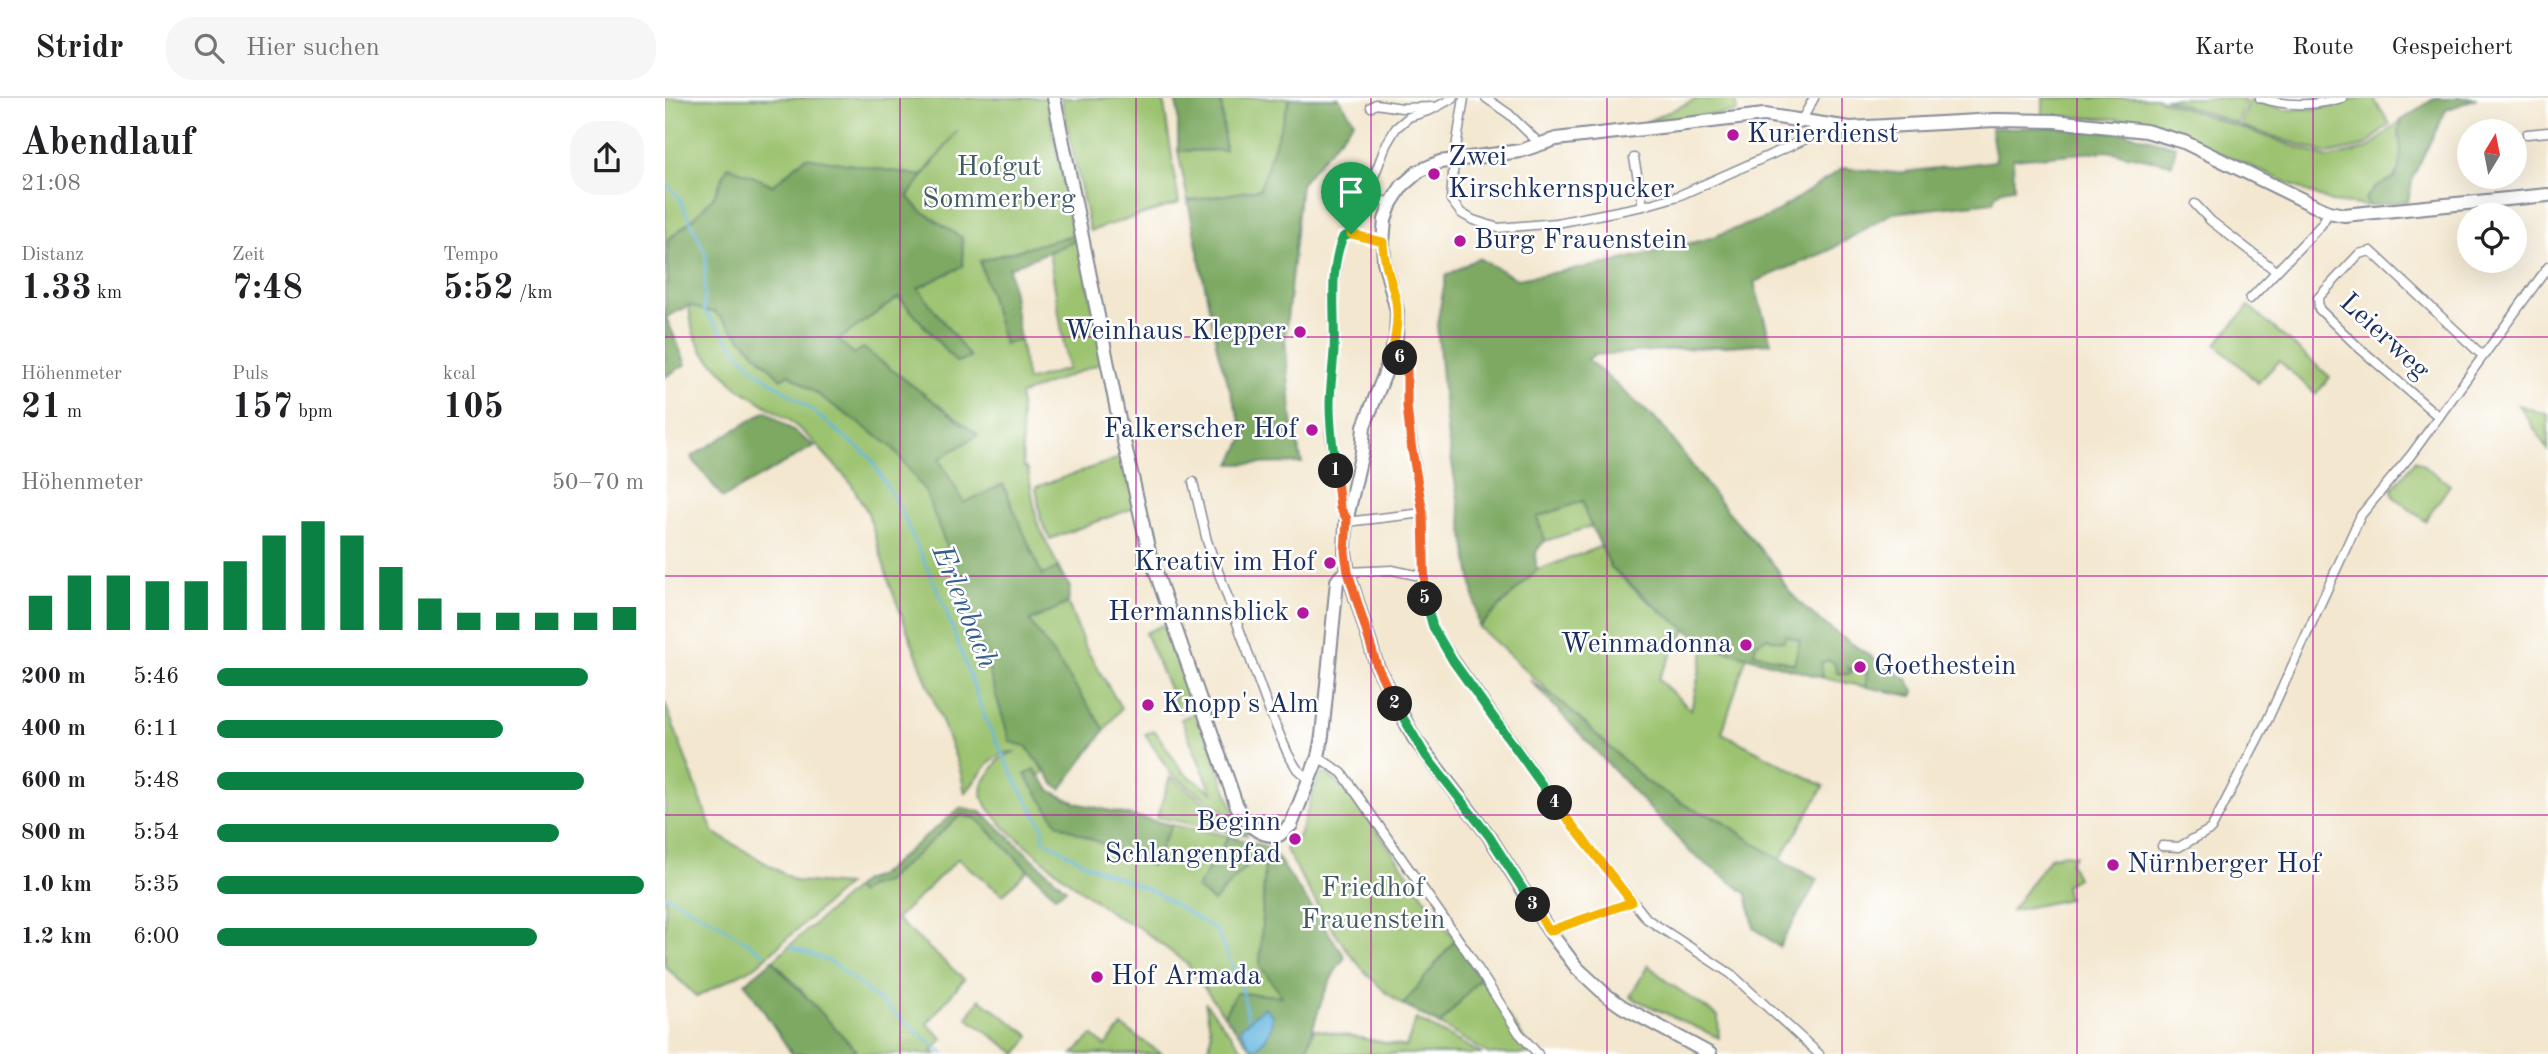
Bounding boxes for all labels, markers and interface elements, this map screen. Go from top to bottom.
search box [166,17,656,80]
icon: search [190,29,228,67]
text: Stridr [35,32,124,65]
text: Hier suchen [246,35,380,61]
text: Karte [2195,36,2254,60]
text: Route [2292,36,2354,60]
text: Gespeichert [2392,36,2513,60]
north arrow [2457,119,2527,189]
map controls [2457,119,2527,273]
button: share [570,121,644,195]
place label: Kurierdienst [1747,121,1899,149]
text: Abendlauf [21,125,194,163]
marker: Kurierdienst [1725,127,1741,143]
place label: Zwei Kirschkernspucker [1448,144,1675,204]
park label: Hofgut Sommerberg [922,154,1076,214]
pin [1321,162,1381,234]
marker: Zwei Kirschkernspucker [1426,166,1442,182]
text: 21:08 [21,172,81,195]
icon: arrive [1332,173,1370,211]
button: locate [2457,203,2527,273]
place label: Burg Frauenstein [1474,227,1687,255]
marker: Burg Frauenstein [1452,233,1468,249]
text: Distanz [21,246,84,265]
text: Zeit [232,246,265,265]
text: Tempo [443,246,498,265]
text: 1.33 [21,271,92,306]
text: 7:48 [232,271,303,306]
text: 5:52 [443,271,514,306]
text: km [92,284,122,303]
text: /km [514,284,553,303]
street label: Leierweg [2334,289,2434,385]
place label: Weinhaus Klepper [1064,318,1286,346]
marker: Weinhaus Klepper [1292,324,1308,340]
pin: 6 [1383,341,1417,376]
text: 6 [1394,348,1405,367]
text: Höhenmeter [21,365,122,384]
text: Puls [232,365,268,384]
text: kcal [443,365,476,384]
text: 21 [21,390,62,425]
text: 157 [232,390,293,425]
text: 105 [443,390,504,425]
text: m [62,403,82,422]
text: bpm [293,403,333,422]
place label: Falkerscher Hof [1104,416,1300,444]
marker: Falkerscher Hof [1304,422,1320,438]
pin: 1 [1319,454,1353,488]
text: 1 [1330,461,1341,480]
text: Höhenmeter [21,471,143,494]
text: 50–70 m [552,471,644,494]
water label: Erlenbach [925,540,1002,673]
place label: Kreativ im Hof [1134,549,1318,577]
marker: Kreativ im Hof [1322,555,1338,571]
pin: 5 [1407,582,1443,616]
text: 5 [1419,589,1430,608]
place label: Hermannsblick [1108,599,1289,627]
marker: Hermannsblick [1295,605,1311,621]
place label: Weinmadonna [1561,631,1732,659]
marker: Weinmadonna [1738,637,1754,653]
place label: Goethestein [1874,653,2016,681]
marker: Goethestein [1852,659,1868,675]
text: 200 m [21,665,86,688]
text: 5:46 [133,665,179,688]
pin: 2 [1377,686,1413,722]
place label: Knopp's Alm [1162,691,1319,719]
text: 2 [1389,694,1400,713]
marker: Knopp's Alm [1140,697,1156,713]
text: 400 m [21,717,86,740]
text: 6:11 [133,717,179,740]
text: 600 m [21,769,86,792]
text: 5:48 [133,769,179,792]
pin: 4 [1537,786,1573,820]
text: 4 [1549,793,1560,812]
place label: Beginn Schlangenpfad [1104,809,1281,869]
text: 800 m [21,821,86,844]
text: 5:54 [133,821,179,844]
marker: Beginn Schlangenpfad [1287,831,1303,847]
place label: Nürnberger Hof [2127,851,2323,879]
marker: Nürnberger Hof [2105,857,2121,873]
text: 1.0 km [21,873,92,896]
text: 5:35 [133,873,179,896]
park label: Friedhof Frauenstein [1301,875,1445,935]
pin: 3 [1515,888,1551,922]
text: 3 [1527,895,1538,914]
text: 1.2 km [21,925,92,948]
text: 6:00 [133,925,179,948]
place label: Hof Armada [1111,963,1262,991]
marker: Hof Armada [1089,969,1105,985]

